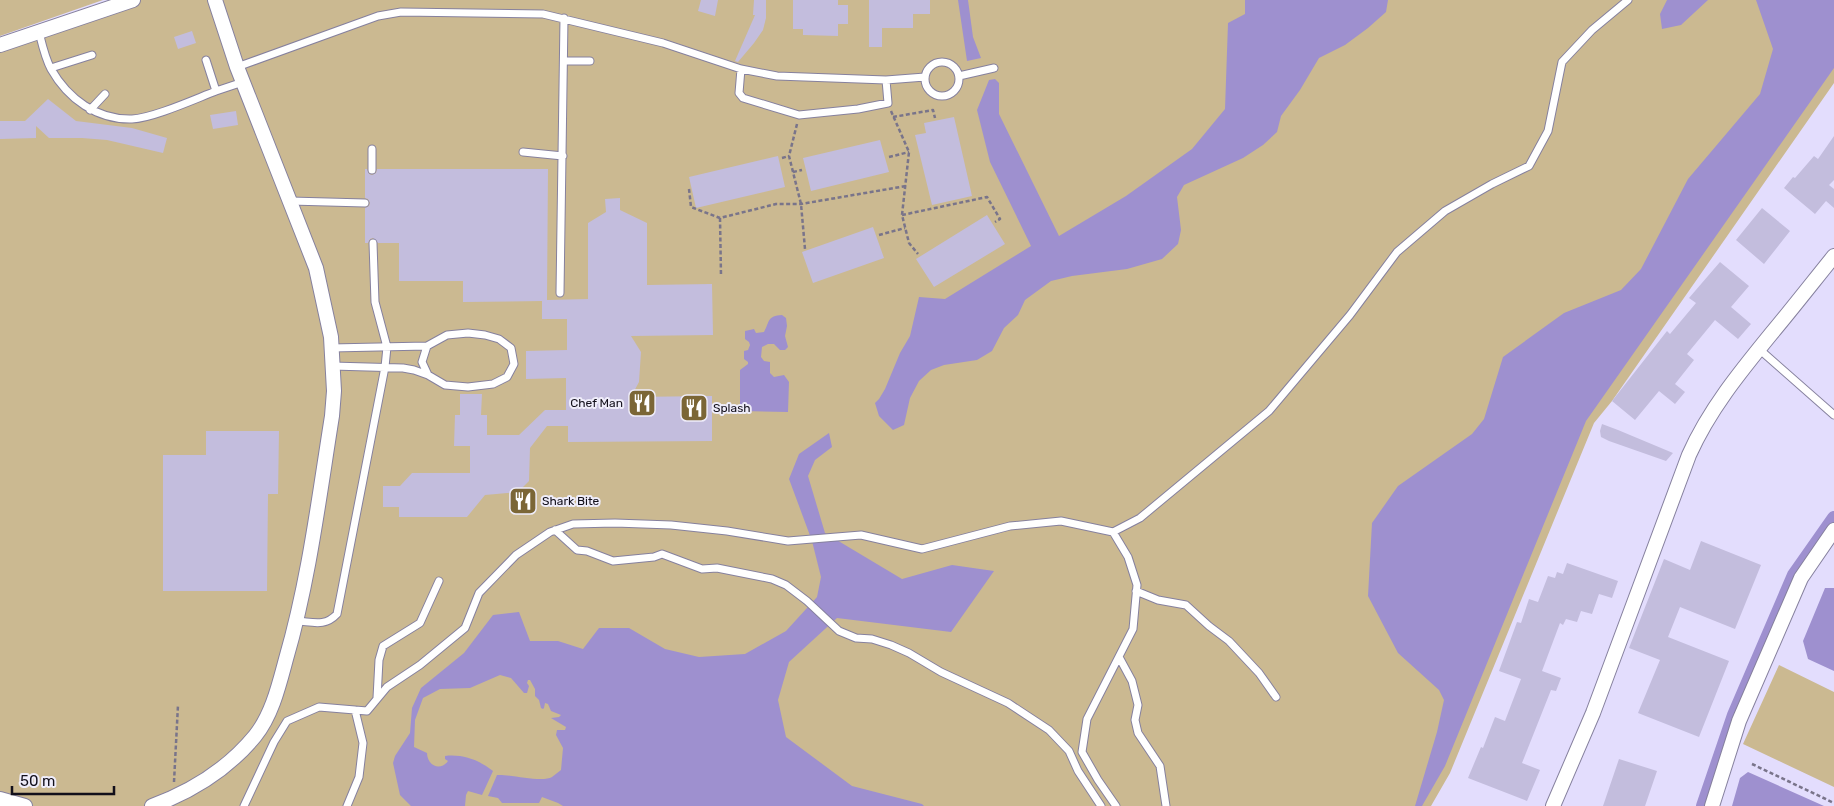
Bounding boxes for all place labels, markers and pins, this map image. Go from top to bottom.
restaurant icon: Chef Man [627,388,657,418]
restaurant icon: Splash [679,393,709,423]
place label: Chef Man [570,396,623,410]
place label: Splash [713,401,751,415]
restaurant icon: Shark Bite [508,486,538,516]
place label: Shark Bite [542,494,600,508]

